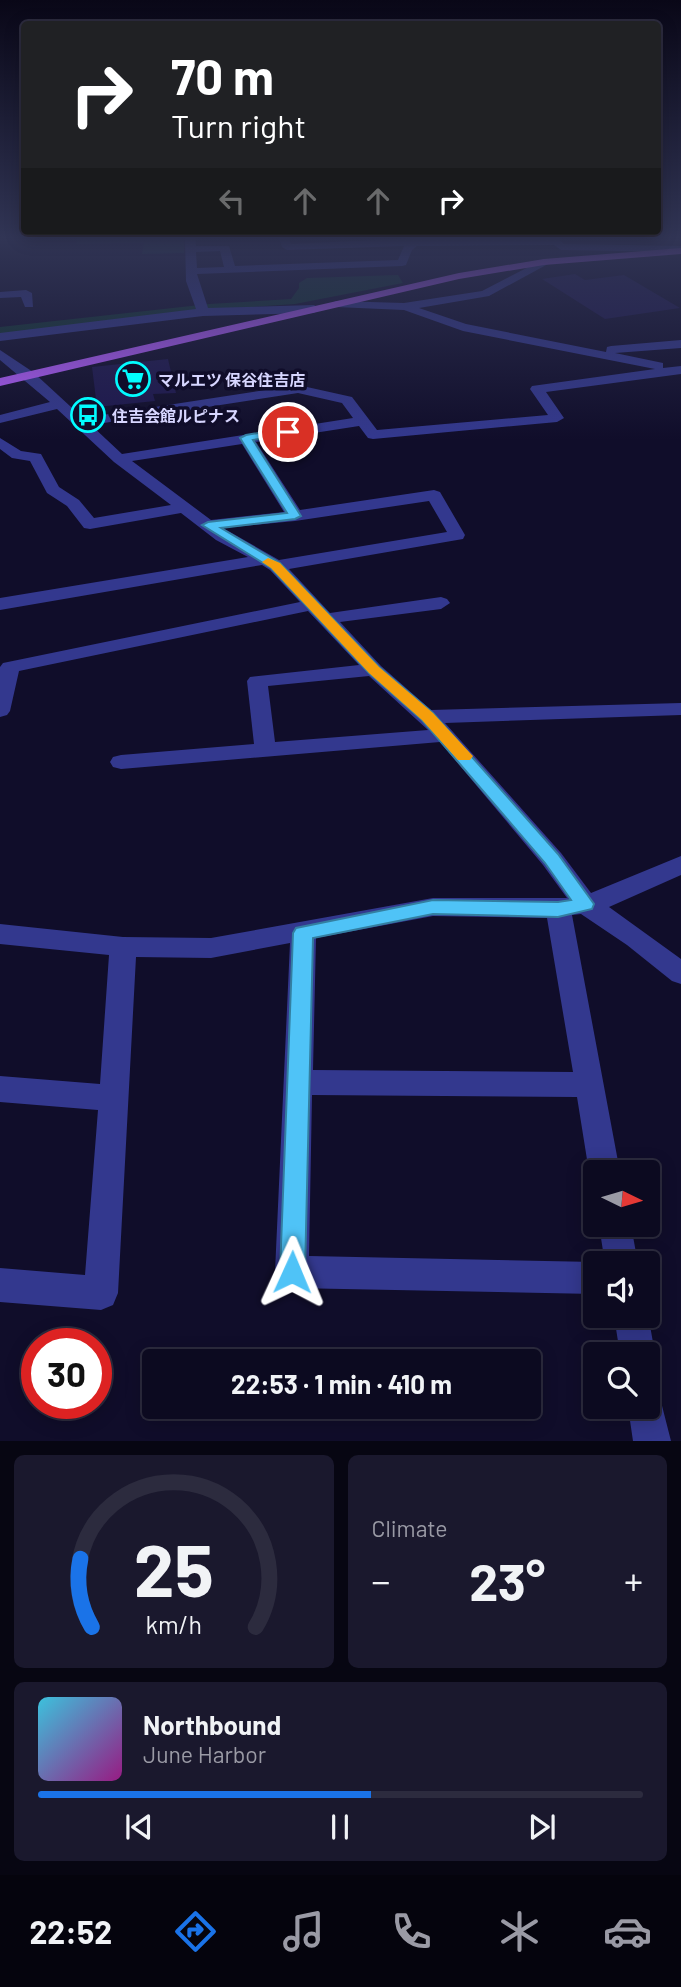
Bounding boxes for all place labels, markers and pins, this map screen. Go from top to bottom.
supermarket icon: マルエツ 保谷住吉店 [114,360,152,398]
place label: マルエツ 保谷住吉店 [158,370,305,389]
bus stop icon: 住吉会館ルピナス [69,396,107,434]
pin [258,402,318,462]
place label: 住吉会館ルピナス [111,406,240,425]

